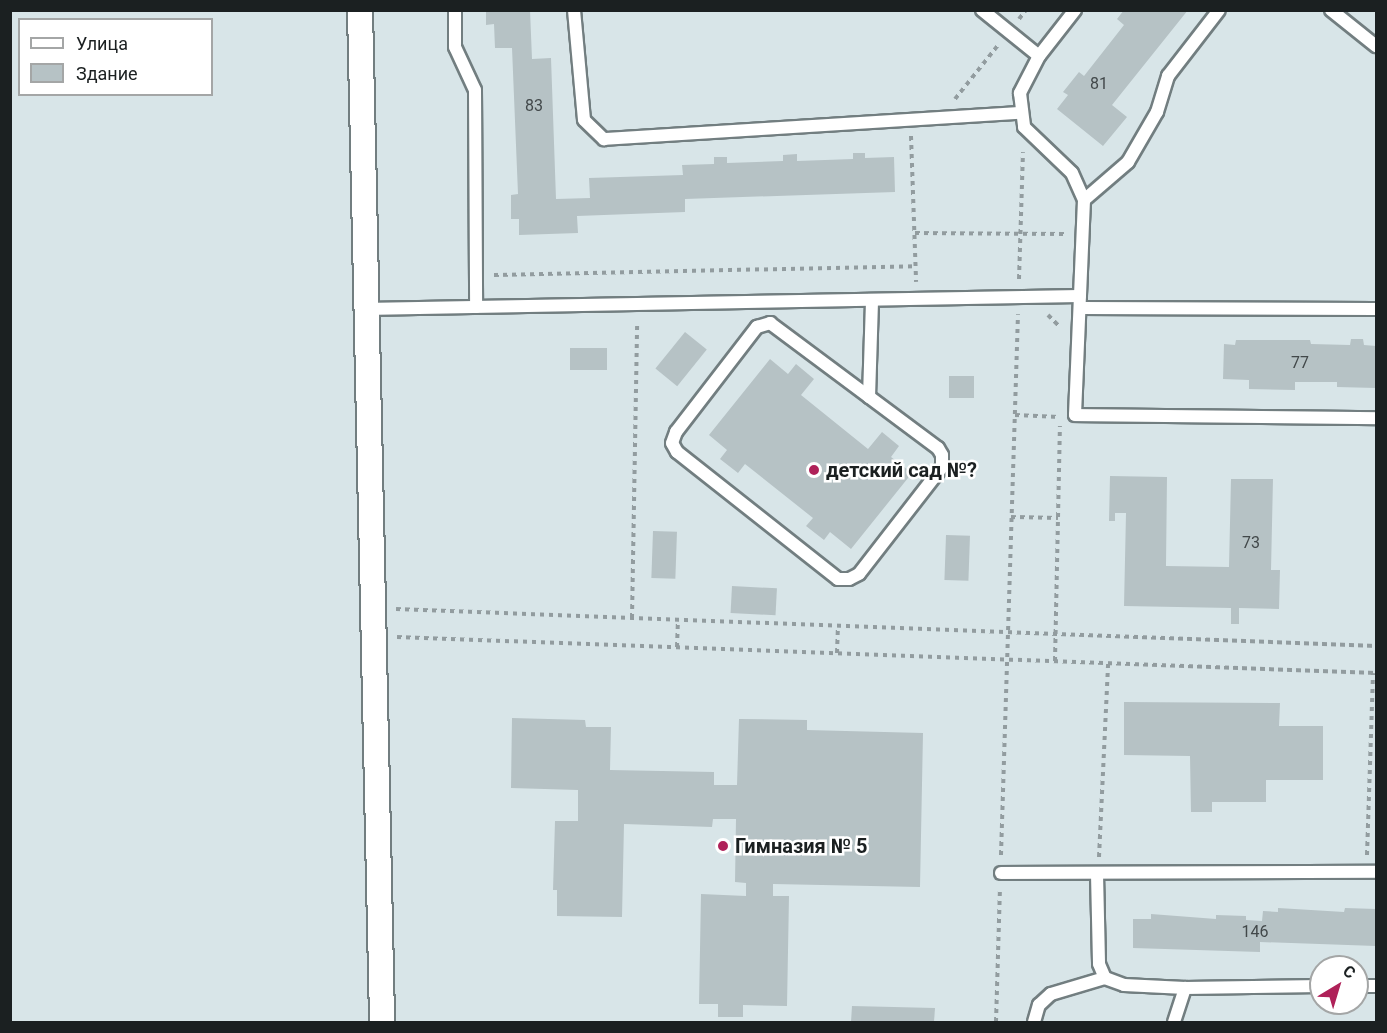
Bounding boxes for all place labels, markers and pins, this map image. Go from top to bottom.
place label: детский сад №? [826,458,977,482]
marker: детский сад №? [807,463,821,477]
place label: Гимназия № 5 [735,834,867,858]
marker: Гимназия № 5 [716,839,730,853]

